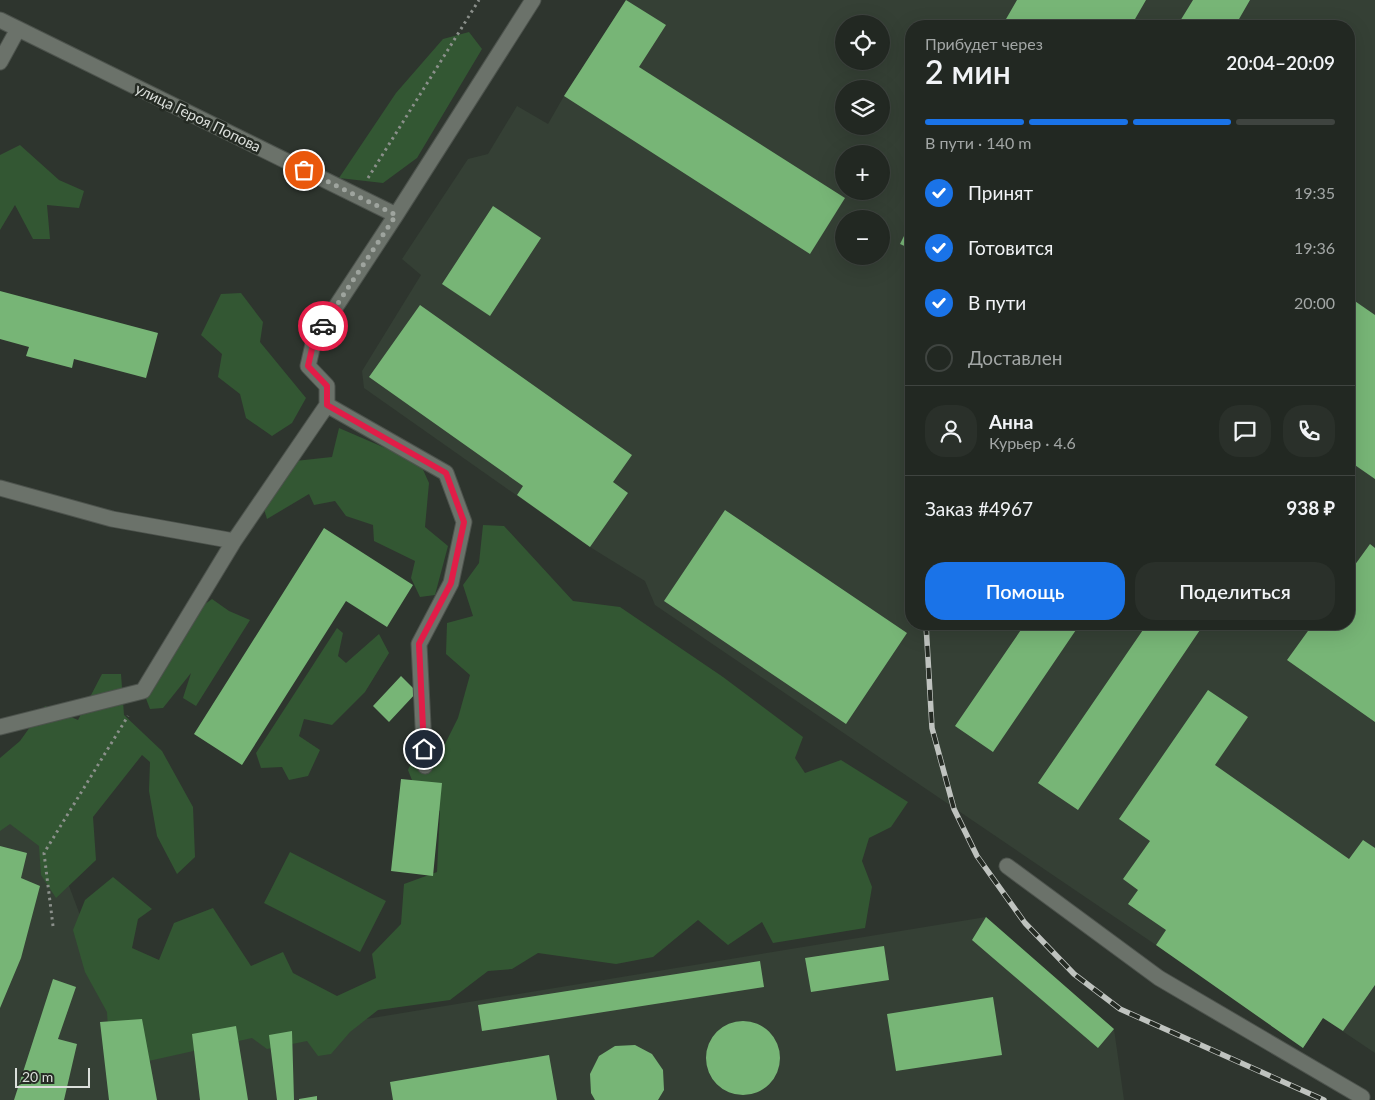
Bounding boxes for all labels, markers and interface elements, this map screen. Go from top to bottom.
map controls [835,15,890,265]
button: locate [835,15,890,70]
text: Прибудет через [925,34,1043,53]
text: 20:04–20:09 [1226,51,1335,74]
text: 2 мин [925,52,1011,91]
street label: улица Героя Попова [133,79,264,155]
button: layers [835,80,890,135]
text: В пути · 140 m [925,133,1031,152]
button: + [835,145,890,200]
pin [283,149,325,191]
icon: bag [290,156,318,184]
icon: check [925,179,953,207]
text: Принят [968,181,1033,204]
text: 19:35 [1294,183,1335,202]
button: − [835,210,890,265]
icon: check [925,234,953,262]
text: Готовится [968,236,1053,259]
text: 19:36 [1294,238,1335,257]
icon: check [925,289,953,317]
text: В пути [968,291,1026,314]
text: 20:00 [1294,293,1335,312]
courier [298,301,348,351]
icon: car [309,312,337,340]
text: Доставлен [968,346,1062,369]
button: person [925,405,977,457]
button: chat [1219,405,1271,457]
button: phone [1283,405,1335,457]
text: Анна [989,410,1033,433]
text: Курьер · 4.6 [989,433,1076,452]
text: 938 ₽ [1286,496,1335,519]
text: Заказ #4967 [925,497,1033,520]
button: Помощь [925,562,1125,620]
button: Поделиться [1135,562,1335,620]
pin [403,728,445,770]
icon: home [410,735,438,763]
scale bar [15,1065,90,1088]
text: 20 m [22,1068,53,1085]

